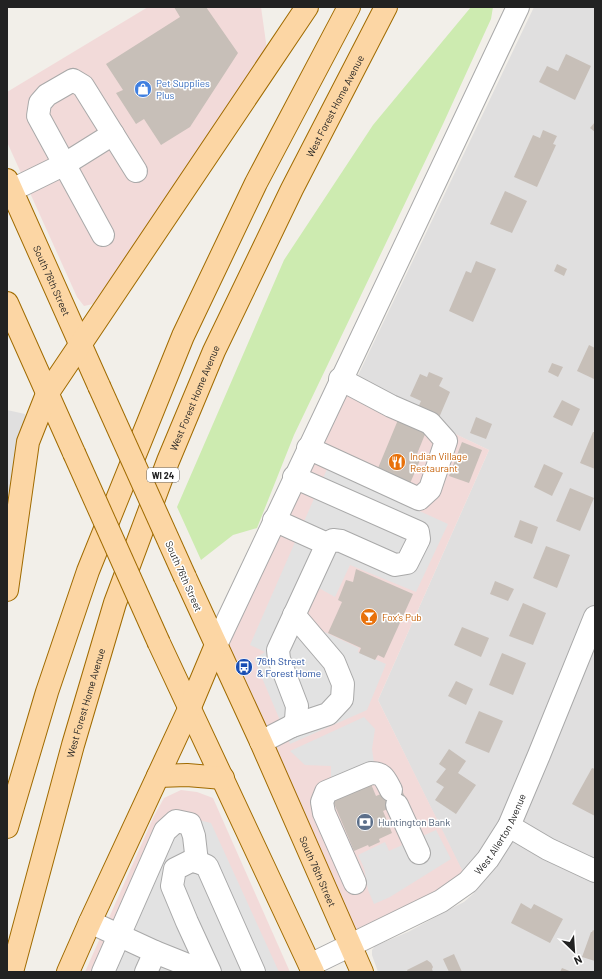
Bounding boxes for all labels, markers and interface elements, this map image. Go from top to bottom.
street label: West Forest Home Avenue [303,53,366,159]
place label: Pet Supplies Plus [156,77,210,101]
shop icon: Pet Supplies Plus [133,79,153,99]
street label: South 76th Street [31,243,73,318]
street label: West Forest Home Avenue [167,343,222,453]
place label: Indian Village Restaurant [410,450,467,474]
restaurant icon: Indian Village Restaurant [387,452,407,472]
road number: WI 24 [147,468,179,482]
street label: South 76th Street [163,539,205,613]
bar icon: Fox’s Pub [359,607,379,627]
place label: Fox’s Pub [382,611,422,623]
street label: West Forest Home Avenue [64,647,107,759]
place label: 76th Street & Forest Home [257,655,321,679]
bus stop icon: 76th Street & Forest Home [234,657,254,677]
street label: West Allerton Avenue [471,792,528,877]
bank icon: Huntington Bank [355,812,375,832]
place label: Huntington Bank [378,816,450,828]
street label: South 76th Street [297,834,339,909]
north arrow [554,931,594,971]
text: N [572,953,585,968]

